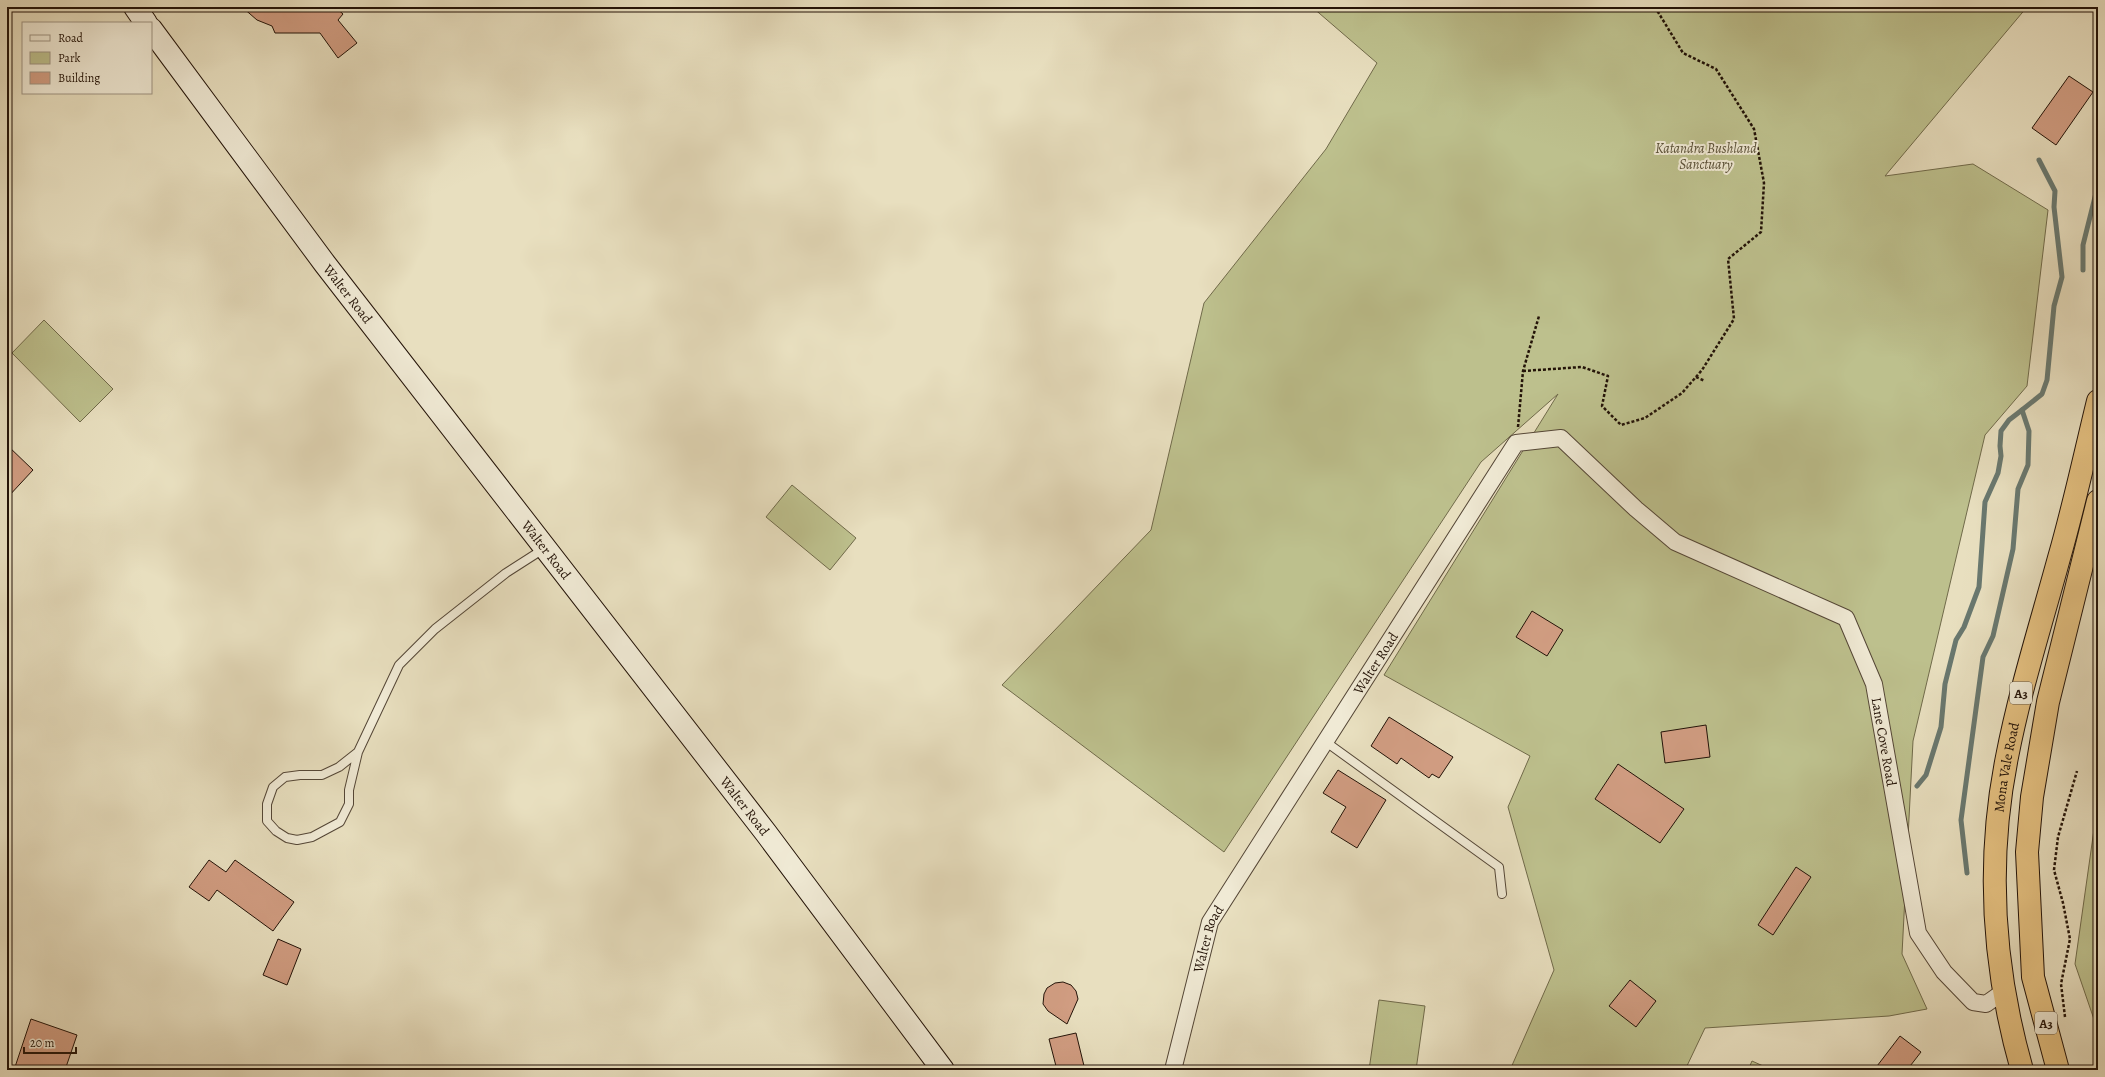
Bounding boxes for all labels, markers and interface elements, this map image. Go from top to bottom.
legend [22,22,152,94]
text: Road [58,30,84,46]
text: Park [58,50,81,66]
text: Building [58,70,100,86]
park label: Katandra Bushland Sanctuary [1655,139,1757,174]
street label: Walter Road [318,260,377,328]
street label: Walter Road [517,516,575,584]
street label: Walter Road [1349,628,1403,699]
road number: A3 [2010,682,2032,704]
street label: Lane Cove Road [1867,696,1901,788]
street label: Mona Vale Road [1990,720,2024,813]
street label: Walter Road [715,772,774,840]
street label: Walter Road [1189,901,1229,975]
road number: A3 [2035,1012,2057,1034]
scale bar [24,1029,76,1055]
text: 20 m [30,1035,54,1051]

